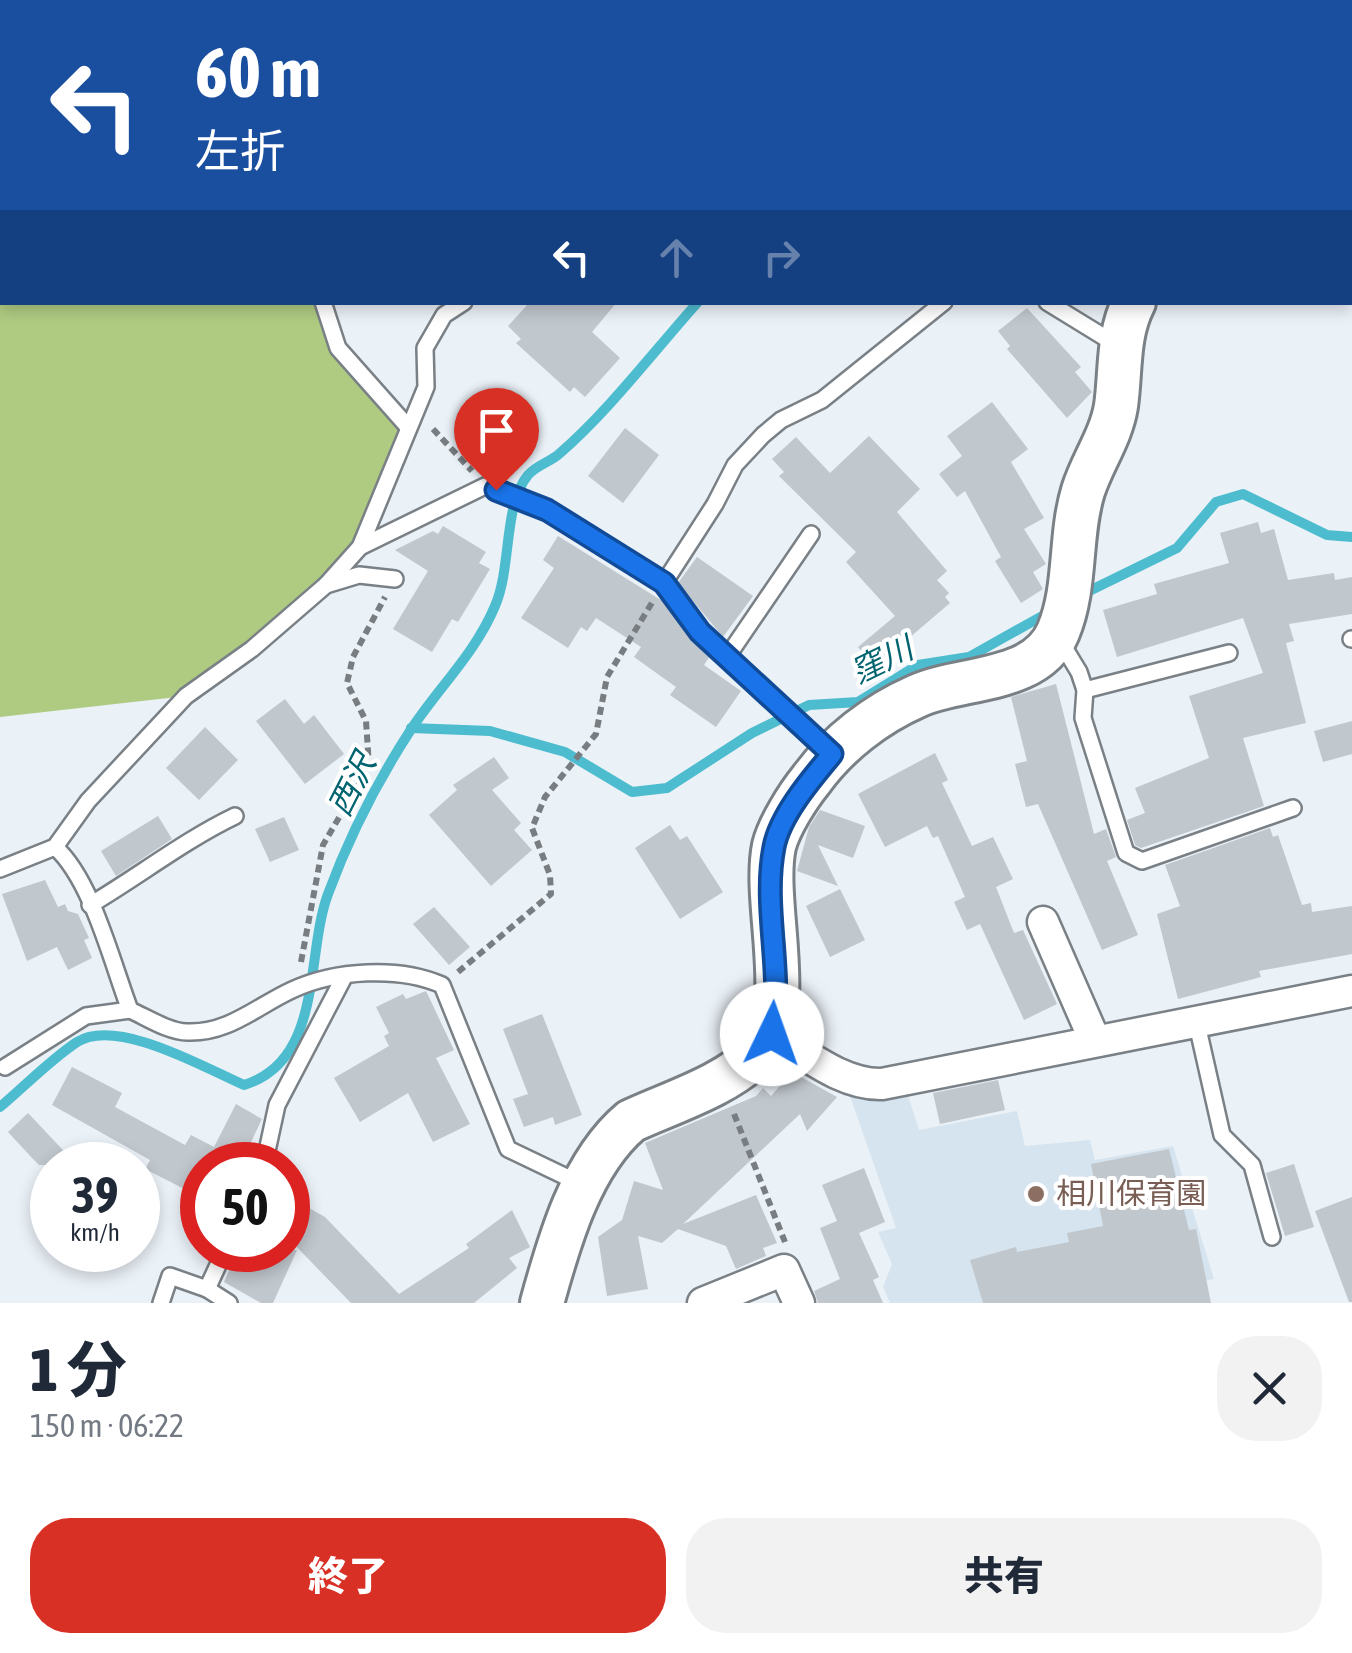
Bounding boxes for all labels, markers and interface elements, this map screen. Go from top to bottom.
text: 60 m [195,32,321,112]
icon: left [30,40,160,170]
text: 左折 [195,125,285,177]
icon: left [544,230,599,285]
icon: ahead [649,230,704,285]
icon: right [754,230,809,285]
pin [454,388,539,491]
icon: arrive [469,403,524,458]
water label: 窪川 [845,628,921,690]
water label: 西沢 [321,744,384,822]
position arrow [720,982,824,1086]
speed limit sign: 50 [180,1142,310,1272]
text: 39 [71,1166,118,1224]
place label: 相川保育園 [1056,1176,1206,1210]
marker: 相川保育園 [1025,1183,1047,1205]
text: km/h [70,1218,120,1246]
text: 1 分 [30,1335,126,1404]
button: close [1217,1336,1322,1441]
text: 150 m · 06:22 [30,1407,184,1444]
button: 終了 [30,1518,666,1633]
button: 共有 [686,1518,1322,1633]

